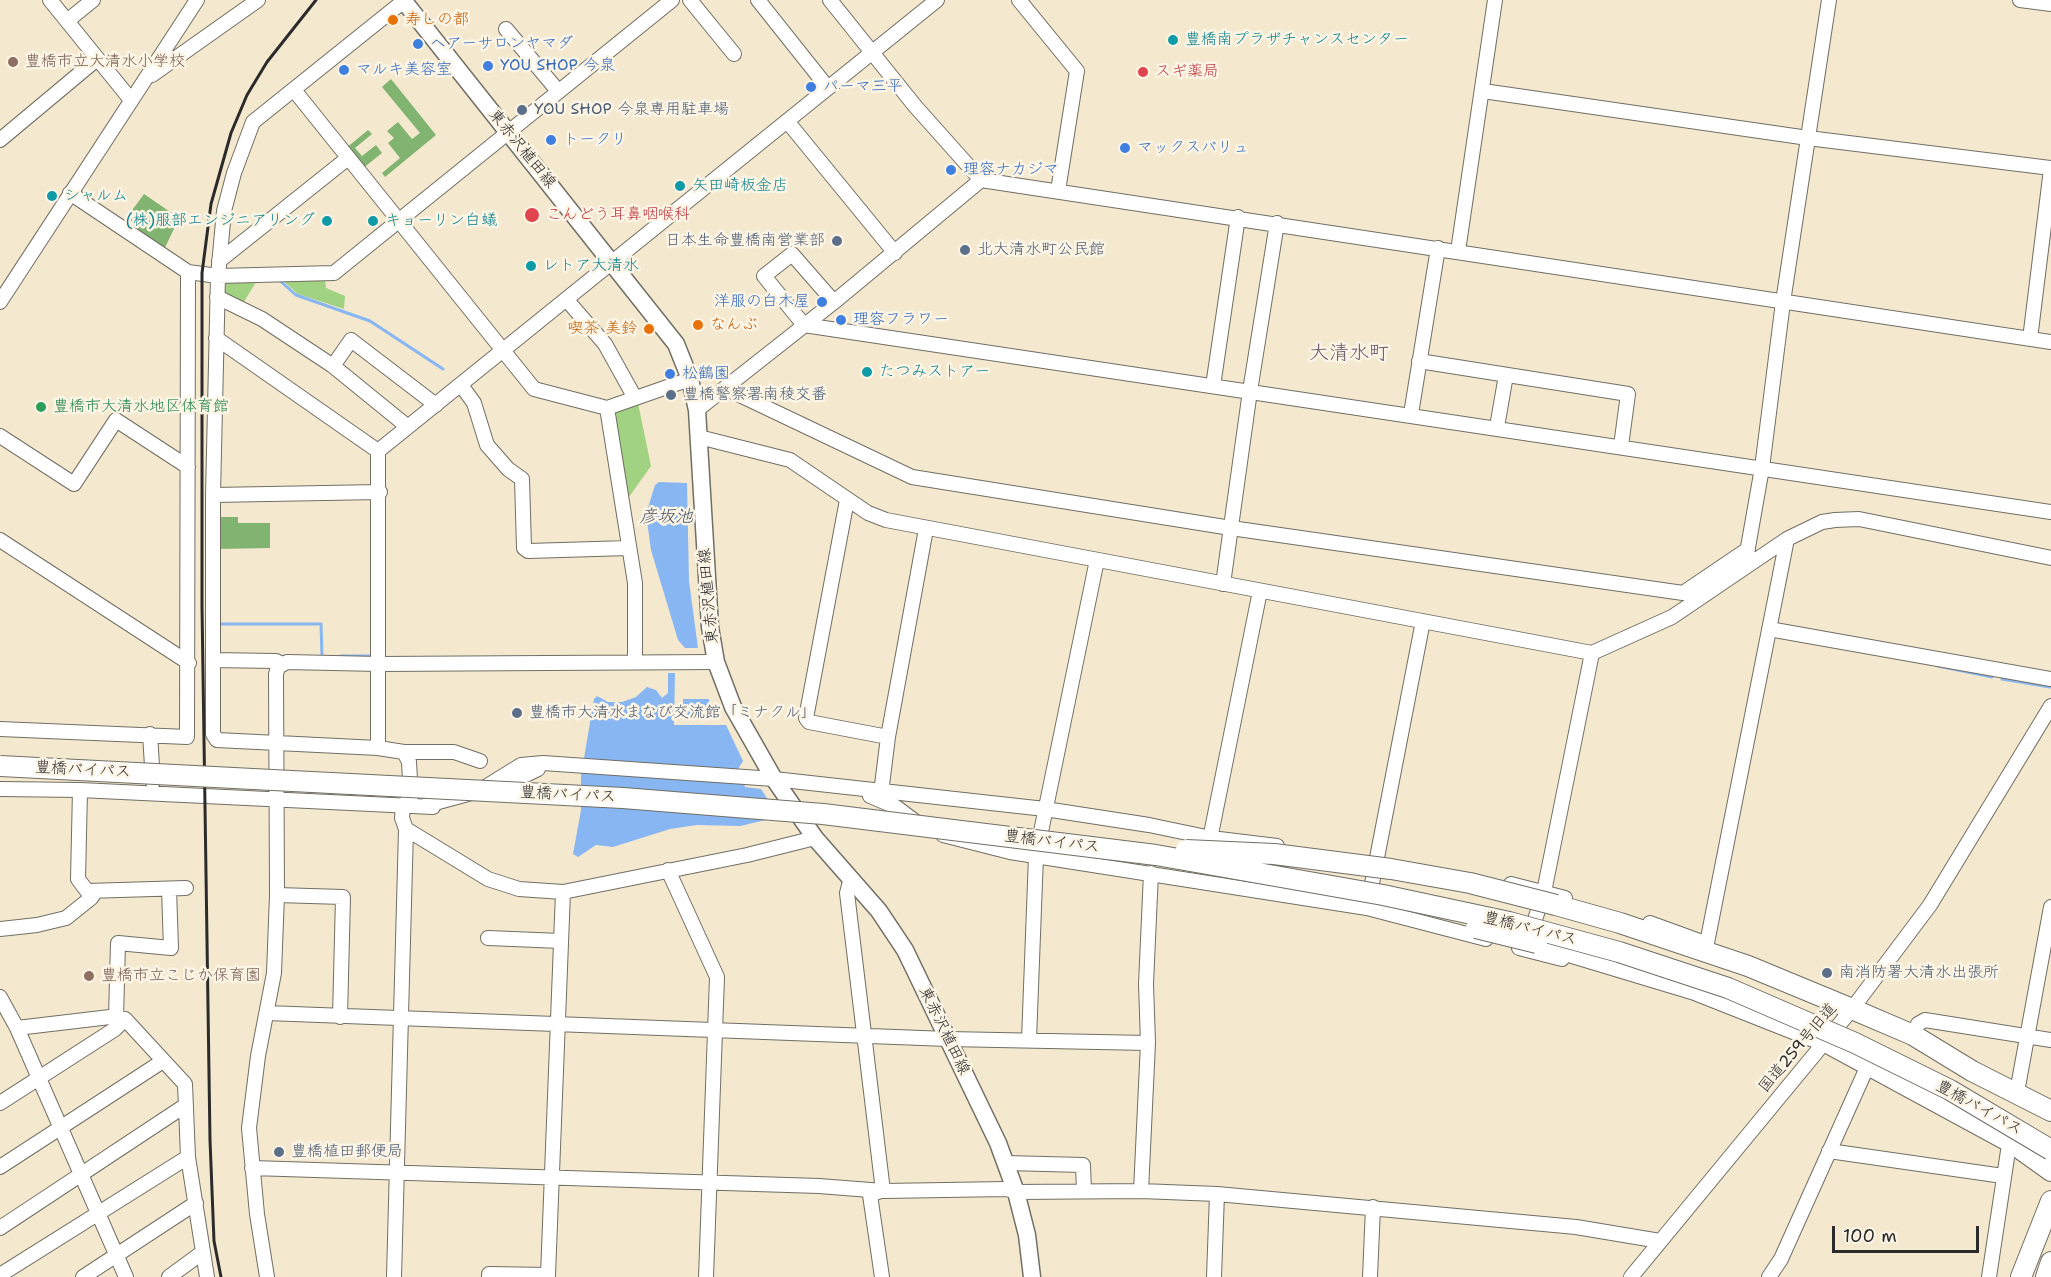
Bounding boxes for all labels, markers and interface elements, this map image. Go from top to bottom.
place label: 寿しの都 [405,10,469,30]
marker: 寿しの都 [386,13,400,27]
place label: 豊橋南プラザチャンスセンター [1185,30,1409,50]
marker: 豊橋南プラザチャンスセンター [1166,33,1180,47]
place label: ヘアーサロンヤマダ [430,34,573,54]
marker: ヘアーサロンヤマダ [411,37,425,51]
place label: 豊橋市立大清水小学校 [25,52,185,72]
marker: 豊橋市立大清水小学校 [6,55,20,69]
place label: YOU SHOP 今泉 [500,56,615,76]
marker: YOU SHOP 今泉 [481,59,495,73]
place label: マルキ美容室 [356,60,452,80]
place label: スギ薬局 [1155,62,1219,82]
marker: マルキ美容室 [337,63,351,77]
marker: スギ薬局 [1136,65,1150,79]
place label: パーマ三平 [823,77,903,97]
marker: パーマ三平 [804,80,818,94]
place label: YOU SHOP 今泉専用駐車場 [534,100,729,120]
marker: YOU SHOP 今泉専用駐車場 [515,103,529,117]
street label: 東赤沢植田線 [484,106,560,192]
place label: トークリ [563,130,627,150]
marker: トークリ [544,133,558,147]
place label: マックスバリュ [1137,138,1249,158]
marker: マックスバリュ [1118,141,1132,155]
place label: 理容ナカジマ [963,160,1059,180]
marker: 理容ナカジマ [944,163,958,177]
place label: 矢田崎板金店 [692,176,788,196]
marker: 矢田崎板金店 [673,179,687,193]
place label: シャルム [64,186,128,206]
marker: シャルム [45,189,59,203]
place label: こんどう耳鼻咽喉科 [546,205,690,225]
marker: こんどう耳鼻咽喉科 [523,206,541,224]
place label: (株)服部エンジニアリング [125,211,315,231]
place label: キョーリン白蟻 [385,211,497,231]
marker: (株)服部エンジニアリング [320,214,334,228]
marker: キョーリン白蟻 [366,214,380,228]
place label: 日本生命豊橋南営業部 [665,231,825,251]
marker: 日本生命豊橋南営業部 [830,234,844,248]
place label: 北大清水町公民館 [977,240,1105,260]
marker: 北大清水町公民館 [958,243,972,257]
place label: レトア大清水 [543,256,639,276]
marker: レトア大清水 [524,259,538,273]
place label: 洋服の白木屋 [714,292,810,312]
marker: 洋服の白木屋 [815,295,829,309]
place label: 理容フラワー [853,310,949,330]
marker: 理容フラワー [834,313,848,327]
place label: なんぶ [710,315,758,335]
marker: なんぶ [691,318,705,332]
place label: 喫茶 美鈴 [568,319,637,339]
marker: 喫茶 美鈴 [642,322,656,336]
district label: 大清水町 [1309,342,1389,366]
place label: たつみストアー [879,362,990,382]
place label: 松鶴園 [682,364,730,384]
marker: たつみストアー [860,365,874,379]
marker: 松鶴園 [663,367,677,381]
place label: 豊橋警察署南稜交番 [683,385,827,405]
marker: 豊橋警察署南稜交番 [664,388,678,402]
place label: 豊橋市大清水地区体育館 [53,397,229,417]
marker: 豊橋市大清水地区体育館 [34,400,48,414]
water label: 彦坂池 [639,506,693,528]
street label: 東赤沢植田線 [695,547,723,645]
place label: 豊橋市大清水まなび交流館「ミナクル」 [529,703,817,723]
marker: 豊橋市大清水まなび交流館「ミナクル」 [510,706,524,720]
street label: 豊橋バイパス [35,758,131,782]
street label: 豊橋バイパス [520,783,616,807]
street label: 豊橋バイパス [1003,827,1101,857]
street label: 豊橋バイパス [1481,908,1579,950]
place label: 南消防署大清水出張所 [1839,963,1999,983]
place label: 豊橋市立こじか保育園 [101,966,261,986]
marker: 南消防署大清水出張所 [1820,966,1834,980]
marker: 豊橋市立こじか保育園 [82,969,96,983]
street label: 東赤沢植田線 [914,984,974,1078]
street label: 国道259号旧道 [1755,999,1841,1097]
street label: 豊橋バイパス [1932,1076,2026,1140]
place label: 豊橋植田郵便局 [291,1142,403,1162]
marker: 豊橋植田郵便局 [272,1145,286,1159]
scale bar [1835,1214,1982,1252]
text: 100 m [1843,1224,1897,1248]

